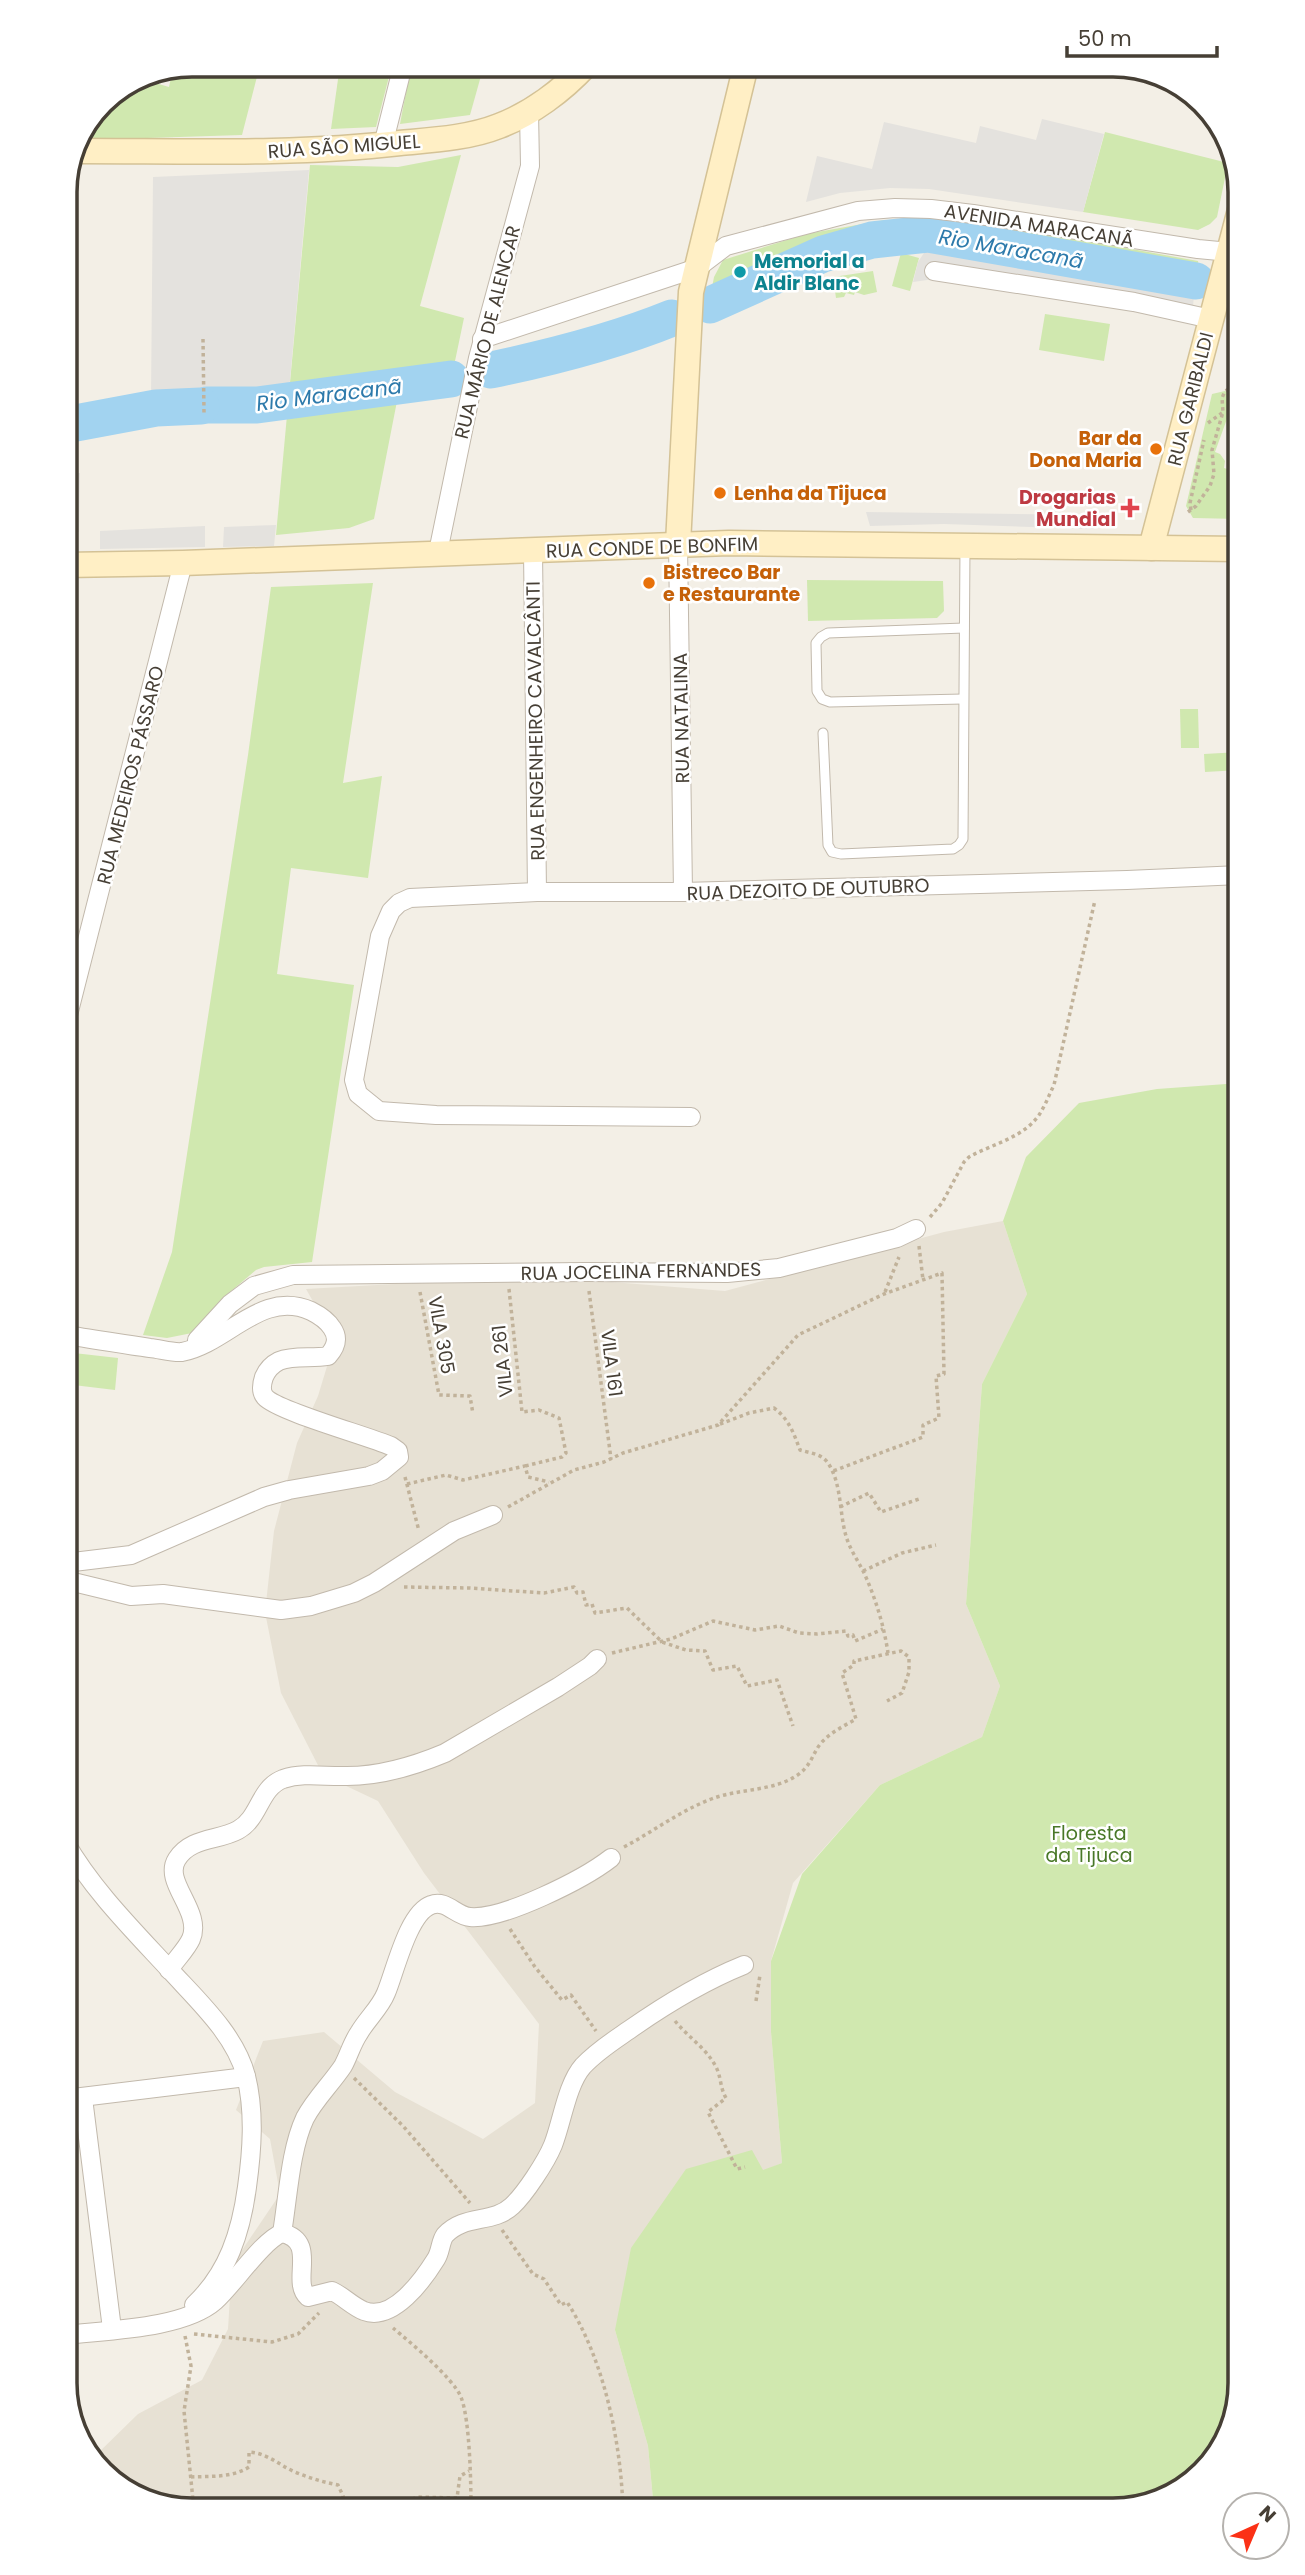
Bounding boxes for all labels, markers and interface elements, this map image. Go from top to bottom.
scale bar [1067,14,1218,58]
text: 50 m [1078,24,1132,53]
street label: RUA SÃO MIGUEL [267,128,421,165]
street label: AVENIDA MARACANÃ [942,197,1136,254]
water label: Rio Maracanã [936,222,1086,276]
street label: RUA MÁRIO DE ALENCAR [448,223,527,442]
place label: Memorial a Aldir Blanc [754,248,865,297]
marker: Memorial a Aldir Blanc [732,264,748,280]
street label: RUA GARIBALDI [1161,329,1220,469]
water label: Rio Maracanã [254,371,403,418]
place label: Bar da Dona Maria [1029,425,1142,474]
marker: Bar da Dona Maria [1148,441,1164,457]
place label: Lenha da Tijuca [734,480,887,507]
place label: Drogarias Mundial [1019,484,1116,533]
marker: Lenha da Tijuca [712,485,728,501]
marker: Drogarias Mundial [1122,500,1138,516]
street label: RUA CONDE DE BONFIM [545,530,759,565]
place label: Bistreco Bar e Restaurante [663,559,800,608]
marker: Bistreco Bar e Restaurante [641,575,657,591]
street label: RUA ENGENHEIRO CAVALCÂNTI [520,581,551,861]
street label: RUA NATALINA [667,652,696,783]
street label: RUA MEDEIROS PÁSSARO [90,663,171,887]
street label: RUA DEZOITO DE OUTUBRO [686,872,930,907]
street label: RUA JOCELINA FERNANDES [521,1256,761,1287]
street label: VILA 305 [421,1294,462,1376]
street label: VILA 261 [485,1323,520,1399]
street label: VILA 161 [594,1328,629,1398]
park label: Floresta da Tijuca [1046,1820,1132,1869]
north arrow [1221,2491,1291,2561]
text: N [1253,2499,1282,2529]

